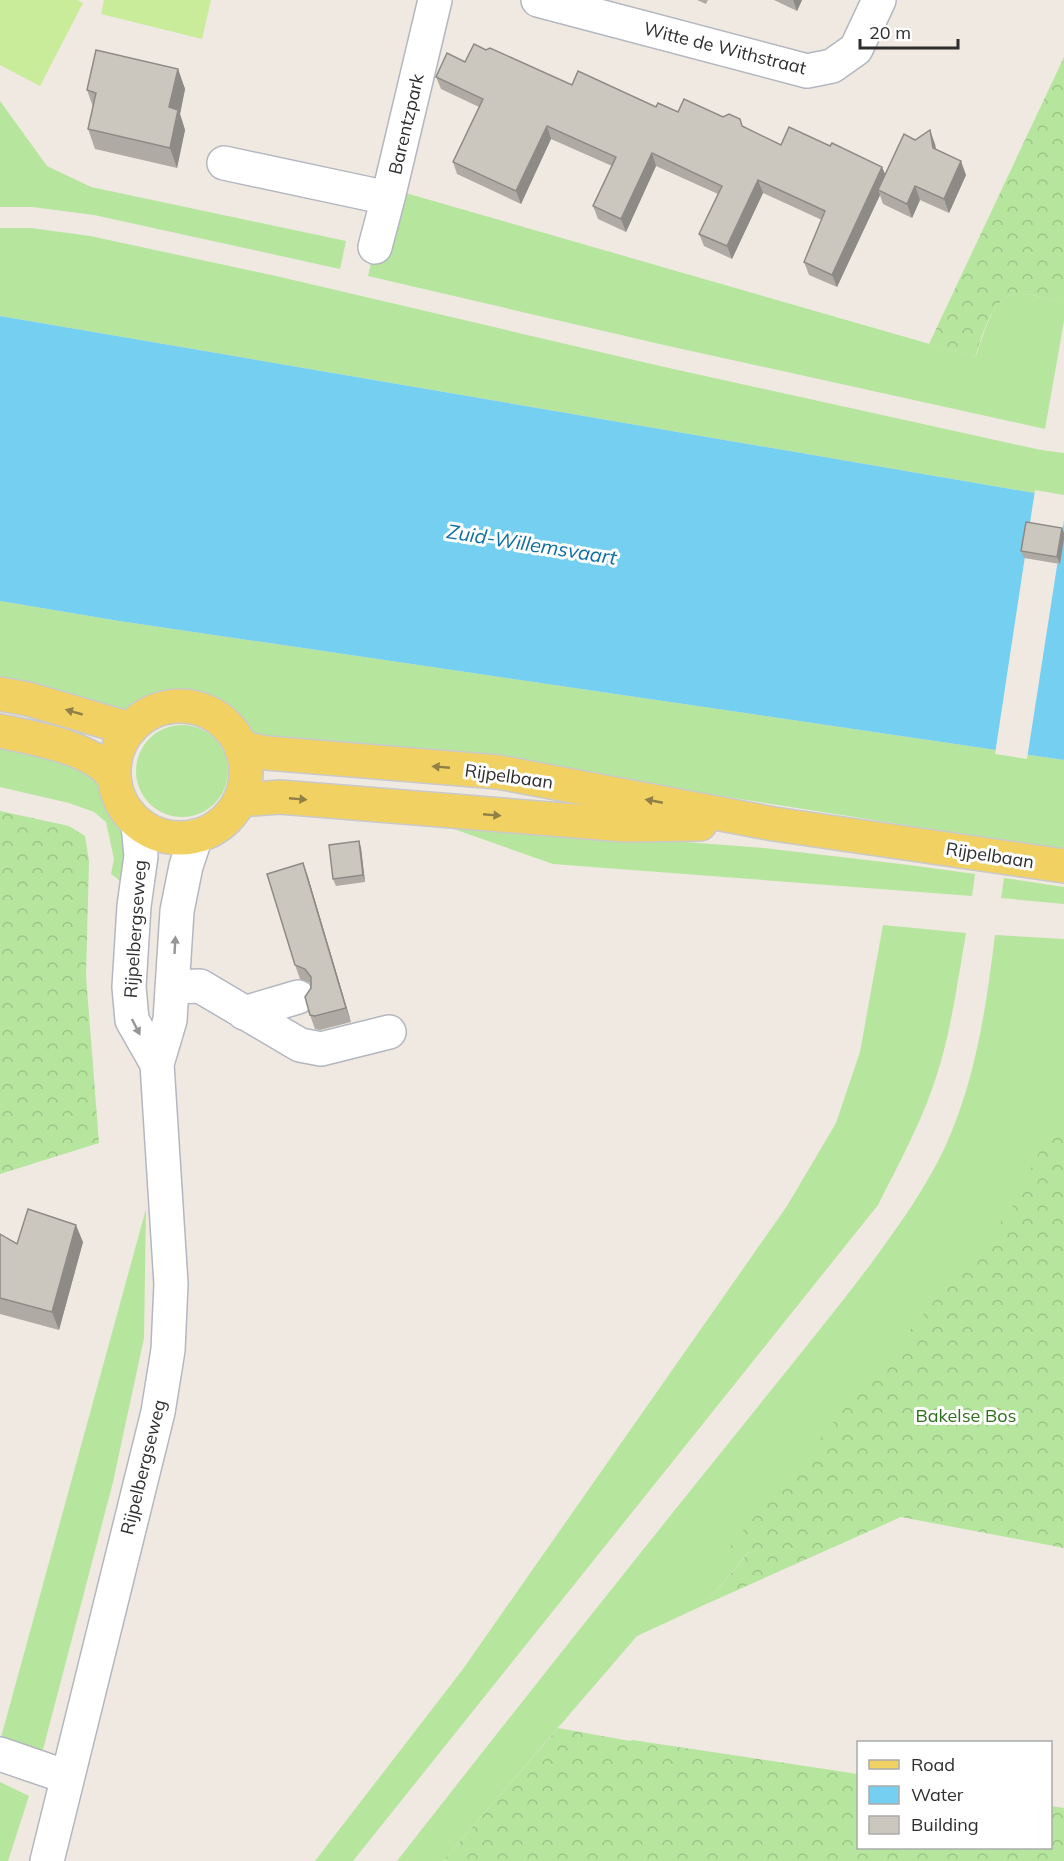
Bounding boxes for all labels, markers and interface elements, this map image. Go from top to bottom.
scale bar [860,12,958,50]
street label: Witte de Withstraat [641,17,809,79]
text: 20 m [869,21,911,44]
street label: Barentzpark [383,71,429,177]
water label: Zuid-Willemsvaart [445,518,620,570]
one-way arrow [65,707,83,716]
street label: Rijpelbaan [463,758,555,794]
one-way arrow [432,762,451,772]
one-way arrow [289,794,308,804]
one-way arrow [645,796,664,805]
one-way arrow [483,810,502,819]
street label: Rijpelbaan [944,837,1036,873]
street label: Rijpelbergseweg [119,859,151,999]
one-way arrow [170,936,179,955]
one-way arrow [131,1018,141,1036]
street label: Rijpelbergseweg [115,1397,171,1537]
park label: Bakelse Bos [915,1404,1017,1427]
legend [857,1741,1052,1849]
text: Road [911,1753,955,1776]
text: Water [911,1783,964,1806]
text: Building [911,1813,979,1836]

